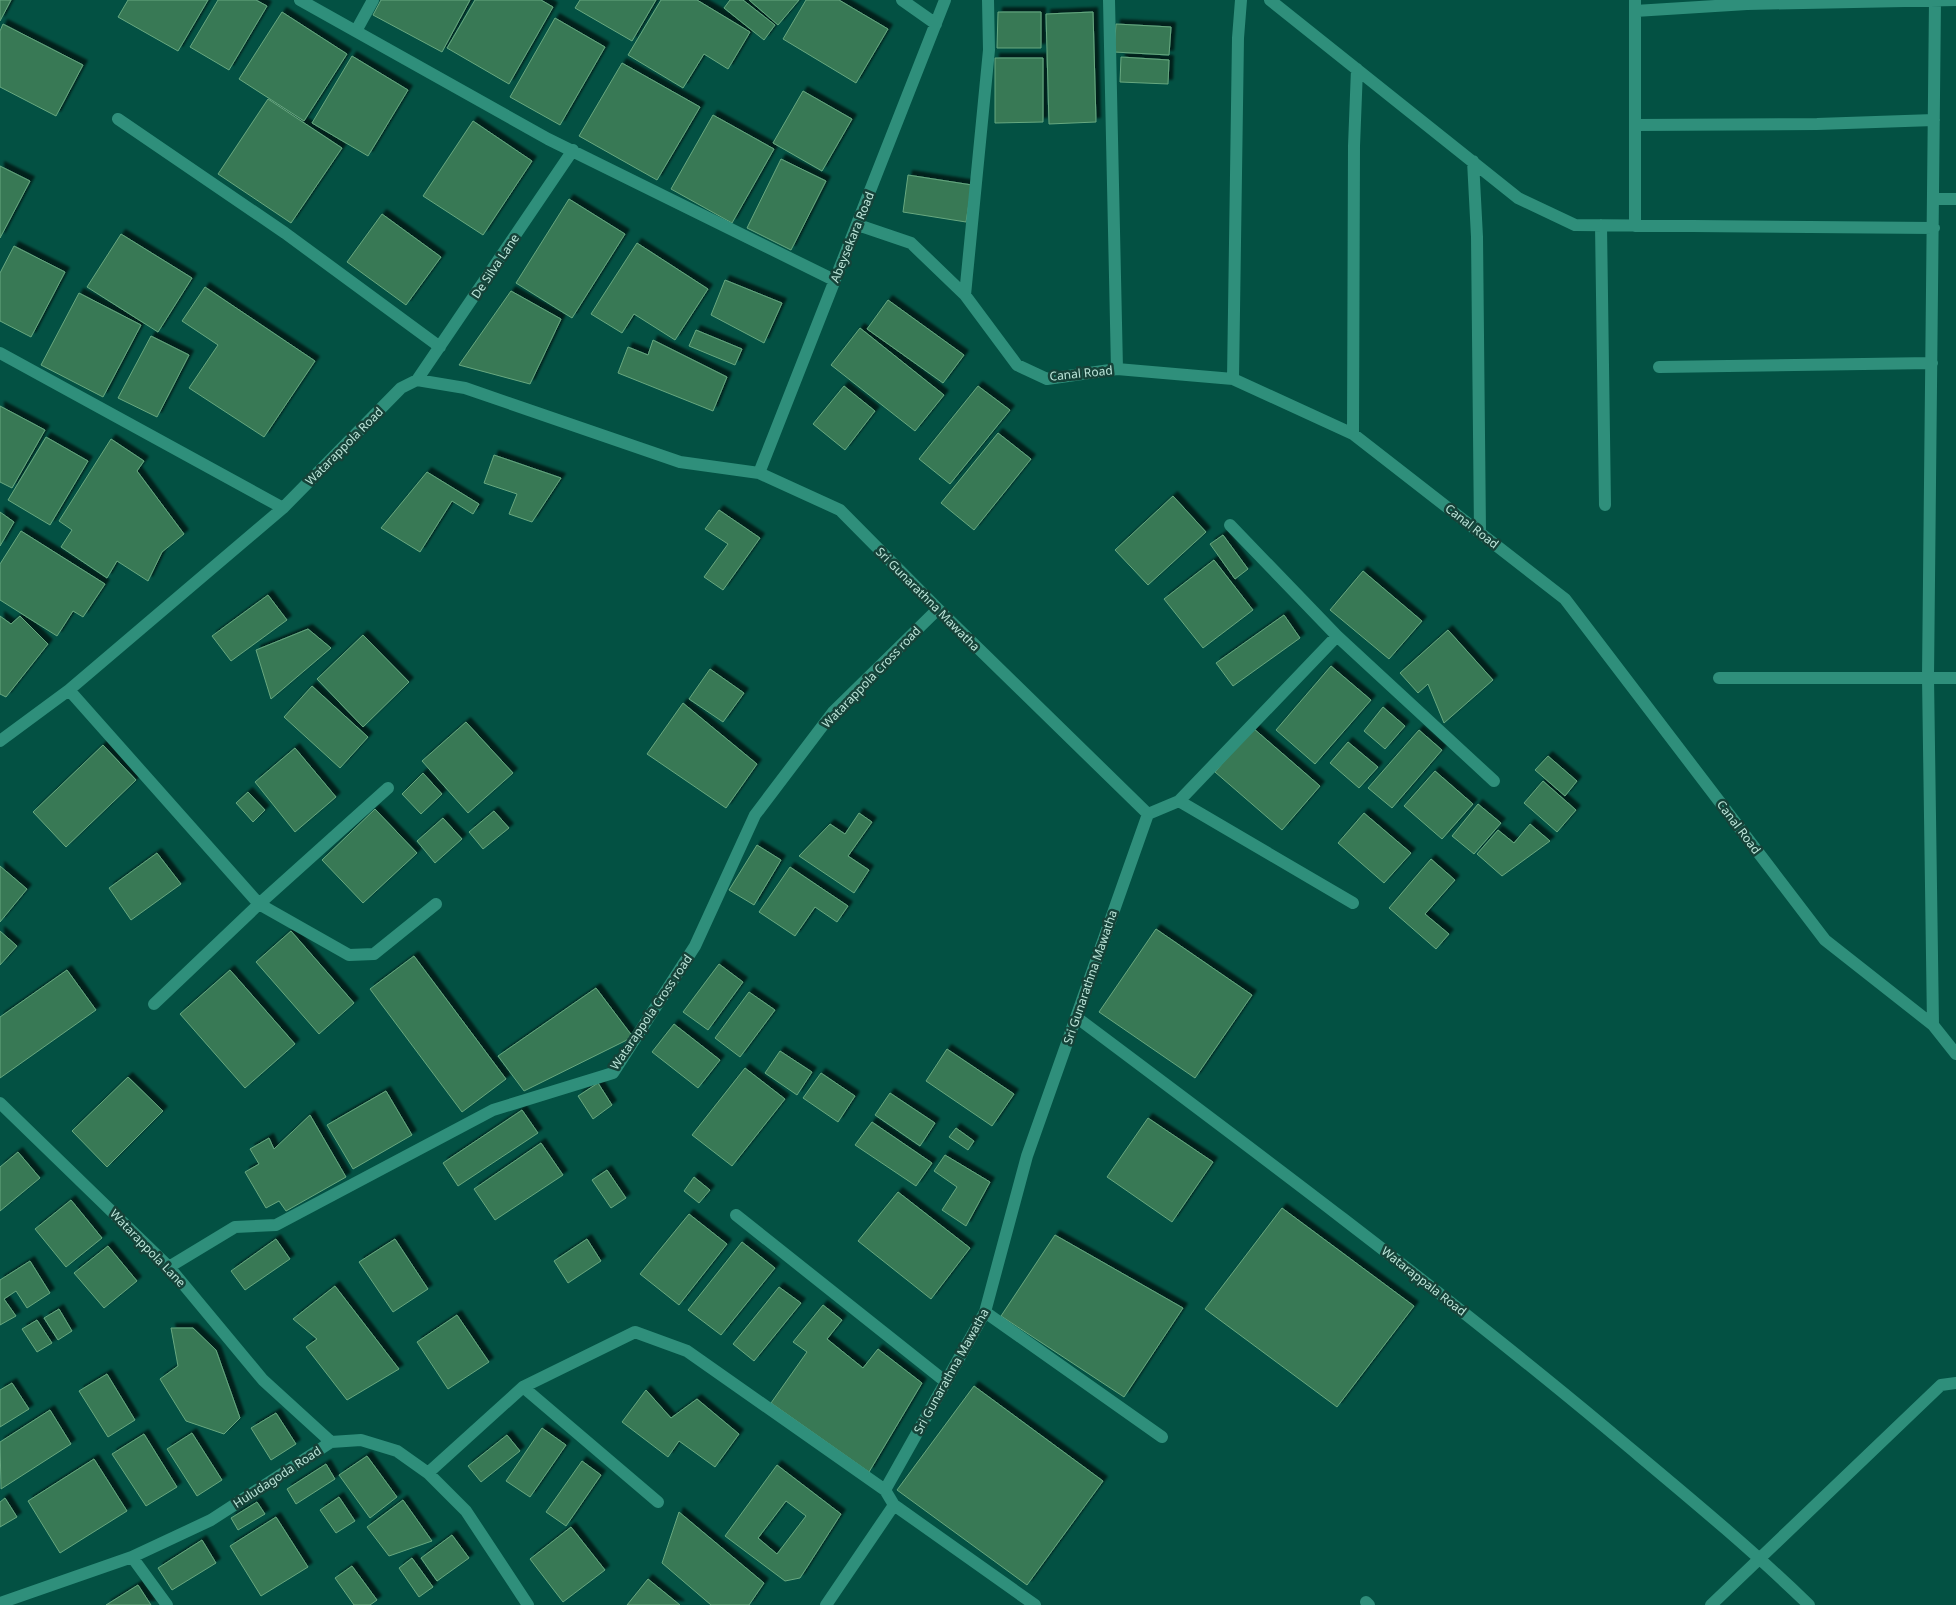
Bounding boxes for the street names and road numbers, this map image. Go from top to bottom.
street label: Abeysekara Road [826,189,878,285]
street label: De Silva Lane [467,230,523,302]
street label: Canal Road [1049,361,1113,385]
street label: Watarappola Road [301,403,387,489]
street label: Canal Road [1442,500,1502,552]
street label: Sri Gunarathna Mawatha [872,543,984,655]
street label: Watarappola Cross road [818,622,924,732]
street label: Canal Road [1713,797,1765,857]
street label: Sri Gunarathna Mawatha [1059,908,1121,1046]
street label: Watarappola Cross road [606,951,696,1073]
street label: Watarappola Lane [106,1205,190,1291]
street label: Watarappala Road [1378,1242,1470,1320]
street label: Sri Gunarathna Mawatha [909,1305,993,1437]
street label: Huludagoda Road [230,1442,324,1512]

